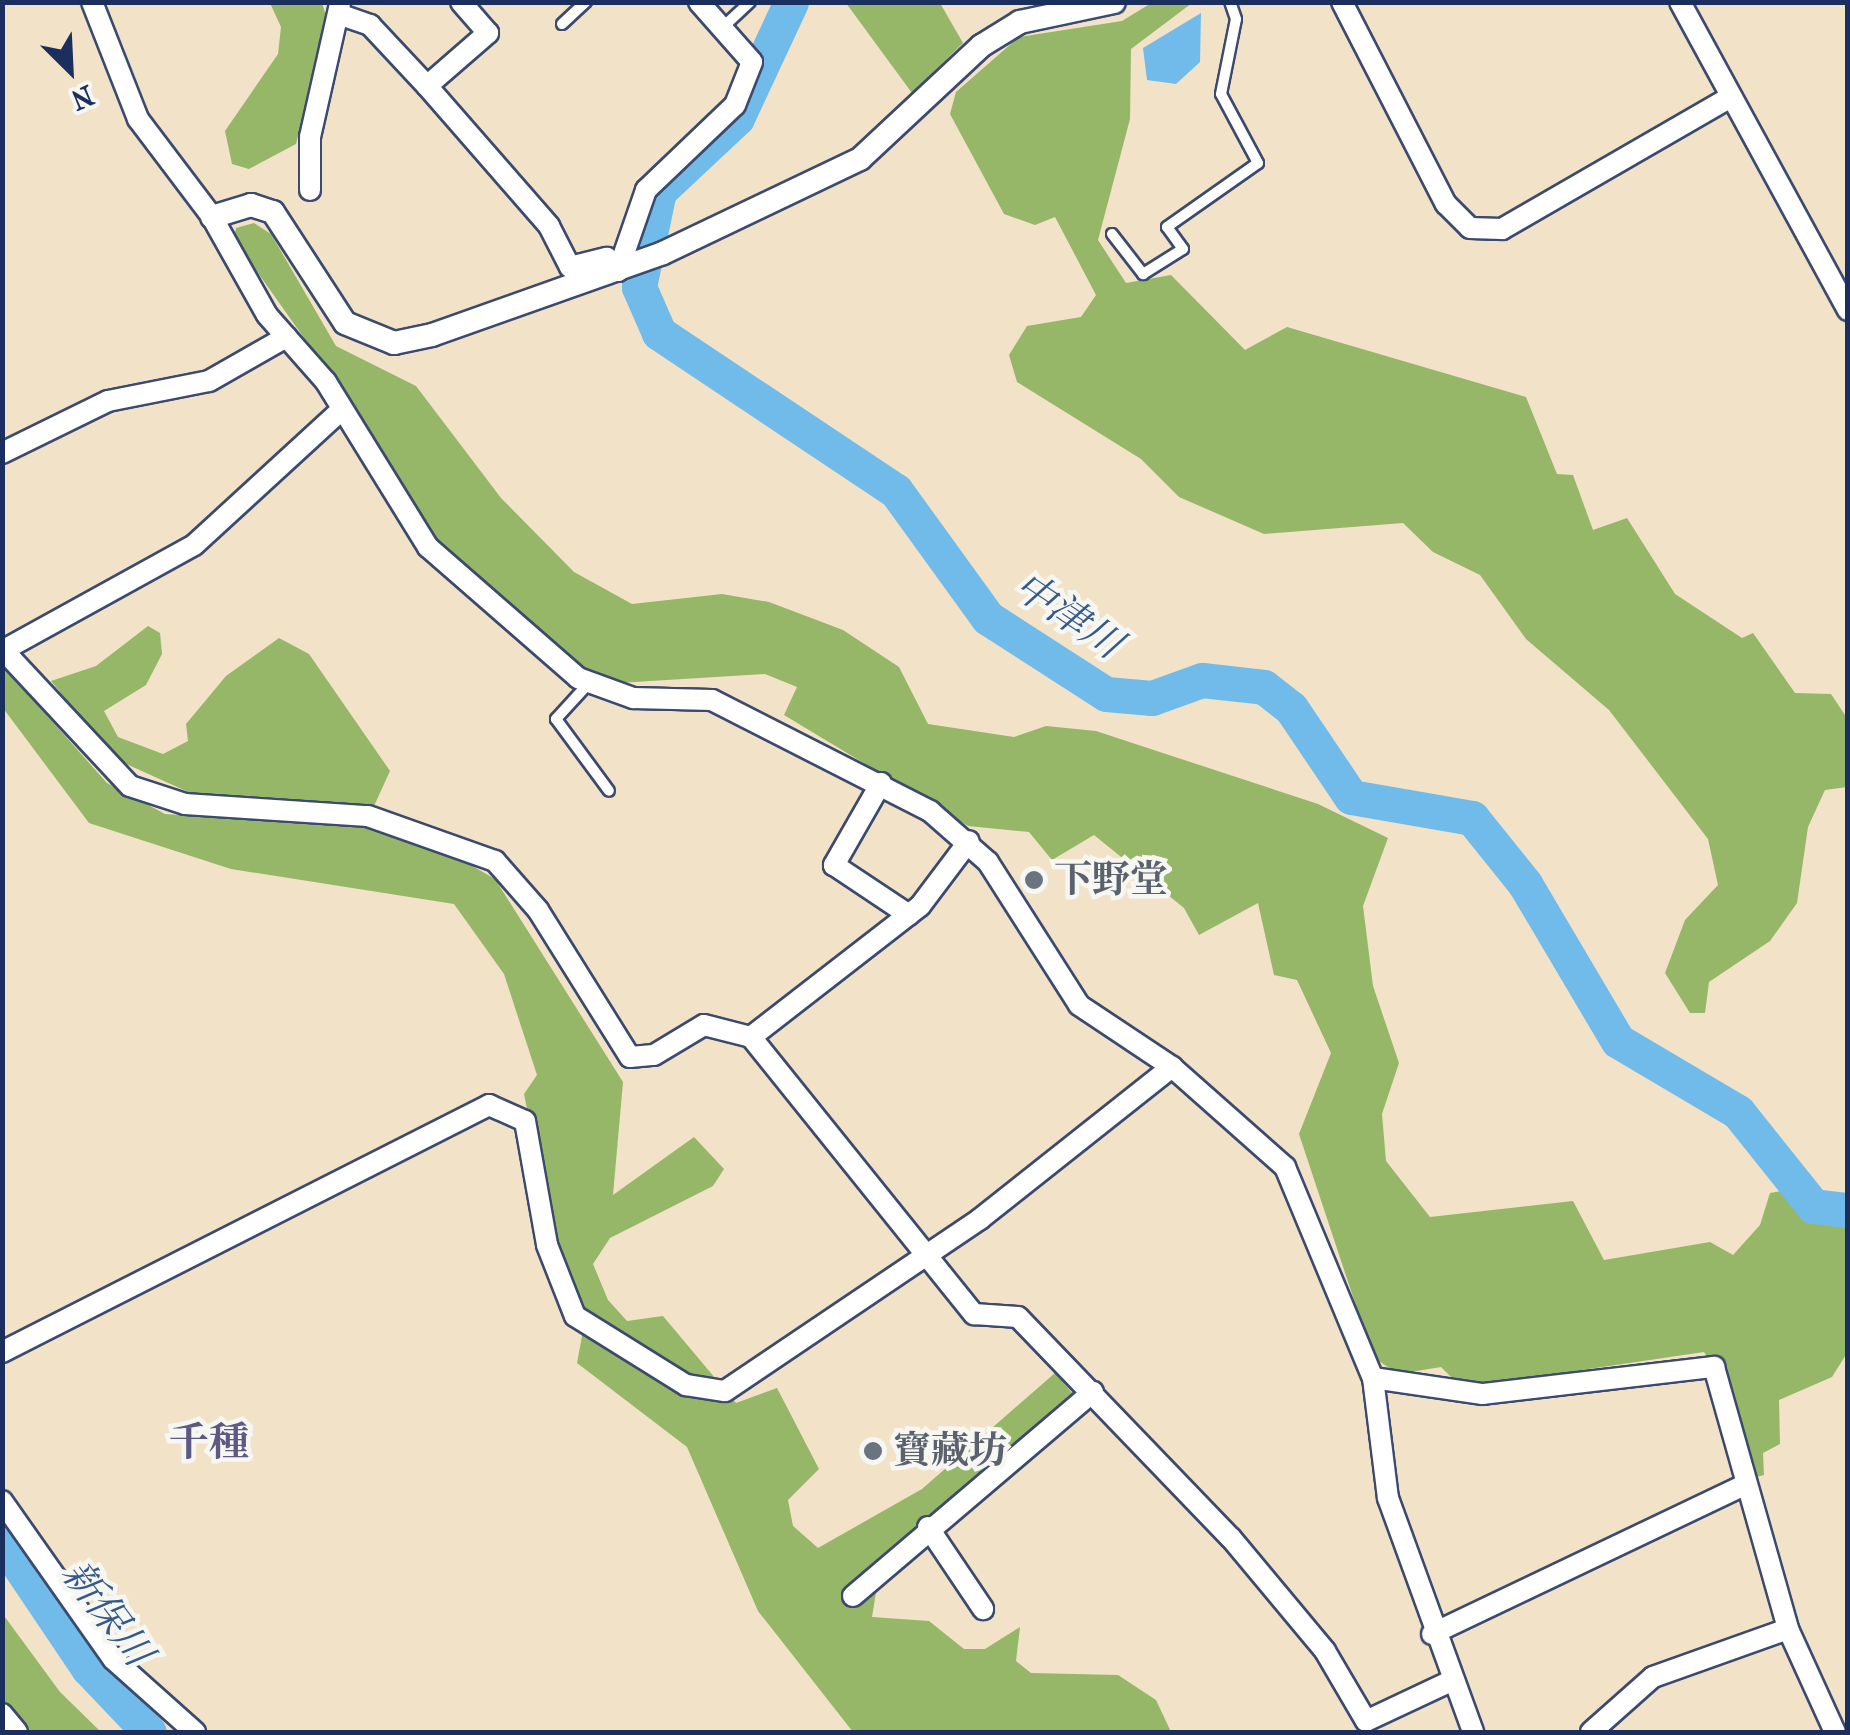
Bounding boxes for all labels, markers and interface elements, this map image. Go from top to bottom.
north arrow [20,20,120,120]
text: N [66,78,99,117]
water label: 中津川 [1005,562,1131,668]
place label: 下野堂 [1054,857,1168,903]
marker: 下野堂 [1023,869,1045,891]
district label: 千種 [169,1418,249,1466]
place label: 寶藏坊 [893,1428,1007,1474]
marker: 寶藏坊 [862,1440,884,1462]
water label: 新保川 [52,1551,162,1675]

